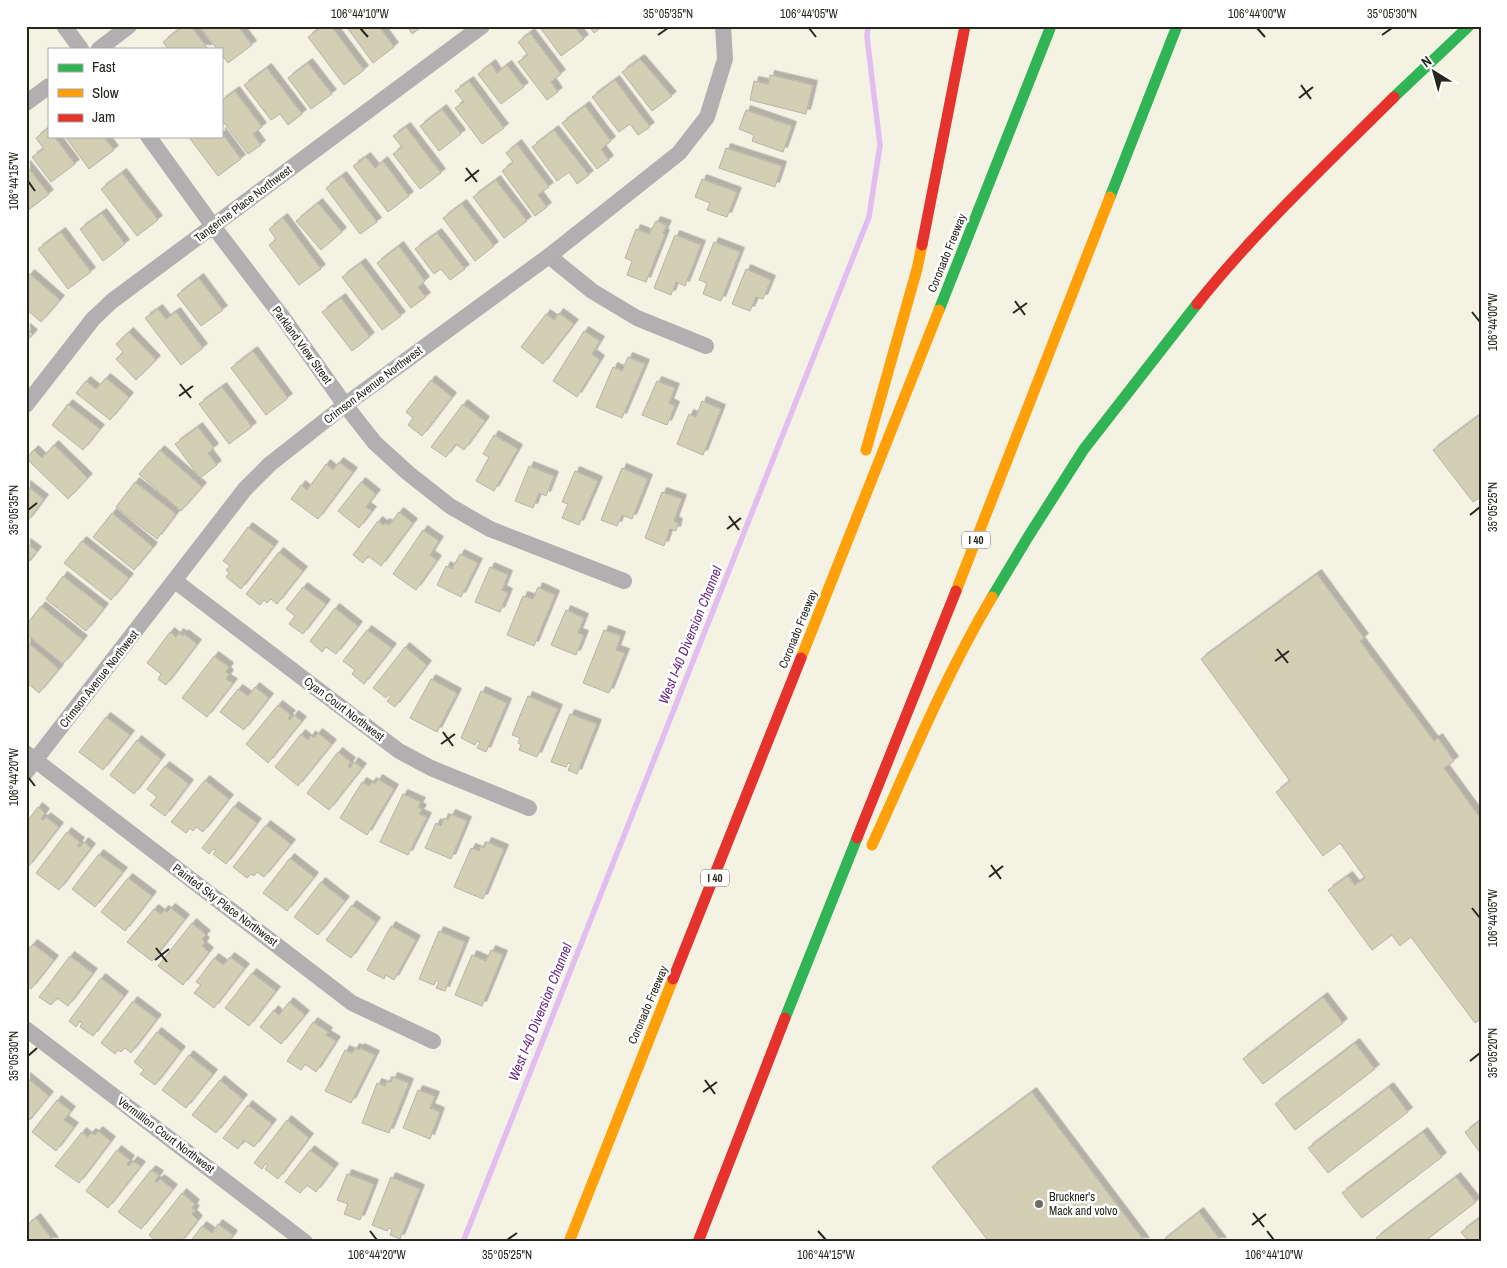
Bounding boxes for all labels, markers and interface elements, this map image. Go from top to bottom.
text: 106°44'10"W [331,6,390,22]
text: 35°05'35"N [643,6,693,22]
text: 106°44'05"W [780,6,839,22]
text: 106°44'00"W [1228,6,1287,22]
text: 35°05'30"N [1367,6,1417,22]
legend [48,48,222,138]
north arrow [1410,48,1460,98]
text: N [1417,52,1435,71]
text: Fast [92,56,116,77]
text: Slow [92,82,119,103]
text: Jam [92,106,115,127]
text: 106°44'15"W [6,151,22,210]
street label: Tangerine Place Northwest [191,162,295,246]
street label: Coronado Freeway [924,211,970,295]
text: 106°44'00"W [1485,292,1501,351]
street label: Parkland View Street [268,303,336,387]
street label: Crimson Avenue Northwest [320,342,426,427]
text: 35°05'25"N [1485,482,1501,532]
text: 35°05'35"N [6,485,22,535]
road number: I 40 [962,532,990,548]
water label: West I-40 Diversion Channel [654,563,726,707]
street label: Coronado Freeway [775,587,821,671]
street label: Crimson Avenue Northwest [56,627,142,731]
street label: Cyan Court Northwest [301,673,388,745]
text: 106°44'20"W [6,747,22,806]
street label: Painted Sky Place Northwest [169,860,281,950]
road number: I 40 [701,870,729,886]
text: 106°44'05"W [1485,888,1501,947]
water label: West I-40 Diversion Channel [504,940,576,1084]
street label: Coronado Freeway [624,963,672,1047]
text: 35°05'20"N [1485,1028,1501,1078]
text: 35°05'30"N [6,1031,22,1081]
street label: Vermillion Court Northwest [114,1093,218,1177]
place label: Bruckner's Mack and volvo [1049,1189,1117,1219]
marker: Bruckner's Mack and volvo [1033,1198,1045,1210]
text: 106°44'20"W [348,1247,407,1263]
text: 35°05'25"N [482,1247,532,1263]
text: 106°44'15"W [797,1247,856,1263]
text: 106°44'10"W [1245,1247,1304,1263]

